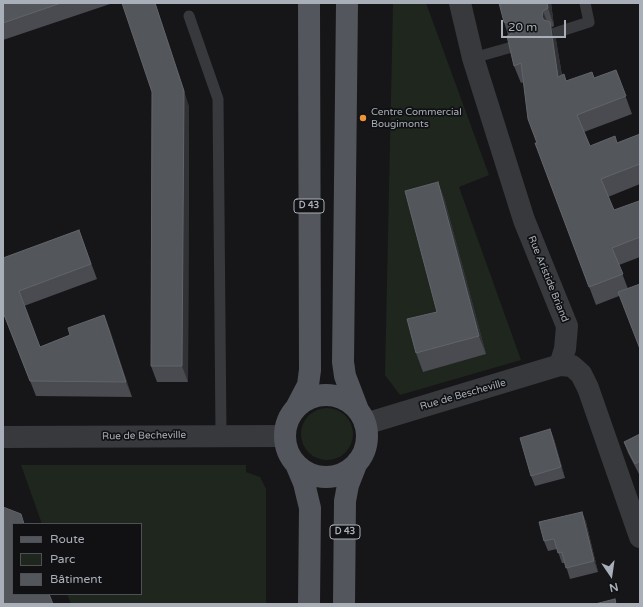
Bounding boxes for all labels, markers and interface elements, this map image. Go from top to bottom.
scale bar [503,12,568,38]
text: 20 m [508,20,537,34]
place label: Centre Commercial Bougimonts [371,106,462,130]
marker: Centre Commercial Bougimonts [358,113,368,123]
road number: D 43 [294,199,324,213]
street label: Rue Aristide Briand [525,234,571,324]
street label: Rue de Bescheville [419,377,507,413]
street label: Rue de Becheville [102,429,186,443]
legend [12,523,142,595]
road number: D 43 [330,525,360,539]
text: Route [50,532,84,546]
text: Parc [50,552,75,566]
north arrow [591,555,631,595]
text: Bâtiment [50,572,102,586]
text: N [608,580,620,595]

